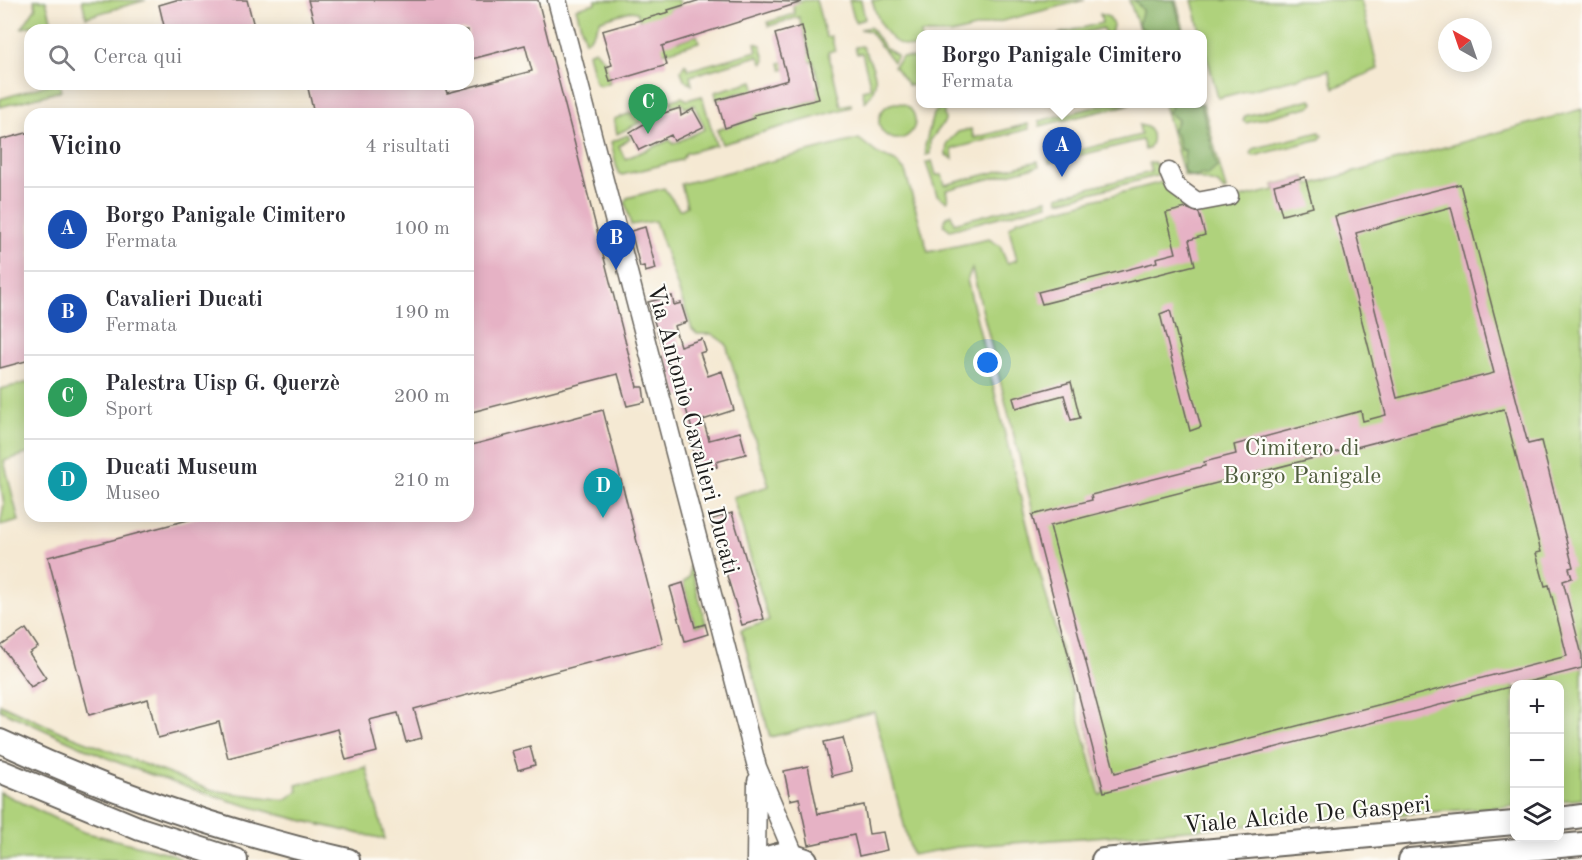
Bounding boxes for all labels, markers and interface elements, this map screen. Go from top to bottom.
north arrow [1438,18,1492,72]
search box [24,24,474,90]
popup [916,30,1207,108]
icon: search [45,41,78,74]
text: Borgo Panigale Cimitero [941,45,1182,67]
text: Cerca qui [93,46,182,68]
text: Fermata [941,72,1013,92]
pin: C [628,84,668,134]
pin: A [1042,128,1082,177]
text: Vicino [48,134,122,160]
text: 4 risultati [365,137,450,157]
text: Borgo Panigale Cimitero [105,205,346,227]
text: A [60,219,75,239]
text: 100 m [394,219,450,239]
pin: B [596,220,636,270]
text: Fermata [105,232,177,252]
street label: Via Antonio Cavalieri Ducati [642,282,742,577]
text: Cavalieri Ducati [105,289,263,311]
text: B [60,303,75,323]
text: 190 m [394,303,450,323]
text: Fermata [105,316,177,336]
your location [973,348,1002,377]
text: Palestra Uisp G. Querzè [105,373,340,395]
text: C [61,387,74,407]
text: 200 m [394,387,450,407]
text: Sport [105,400,153,420]
park label: Cimitero di Borgo Panigale [1223,437,1381,489]
text: Ducati Museum [105,457,258,479]
pin: D [584,468,622,518]
text: D [60,471,75,491]
text: 210 m [394,471,450,491]
text: Museo [105,484,160,504]
map controls [1510,680,1564,842]
button: + [1510,680,1564,734]
button: − [1510,734,1564,788]
button: layers [1510,788,1564,842]
street label: Viale Alcide De Gasperi [1183,793,1432,839]

